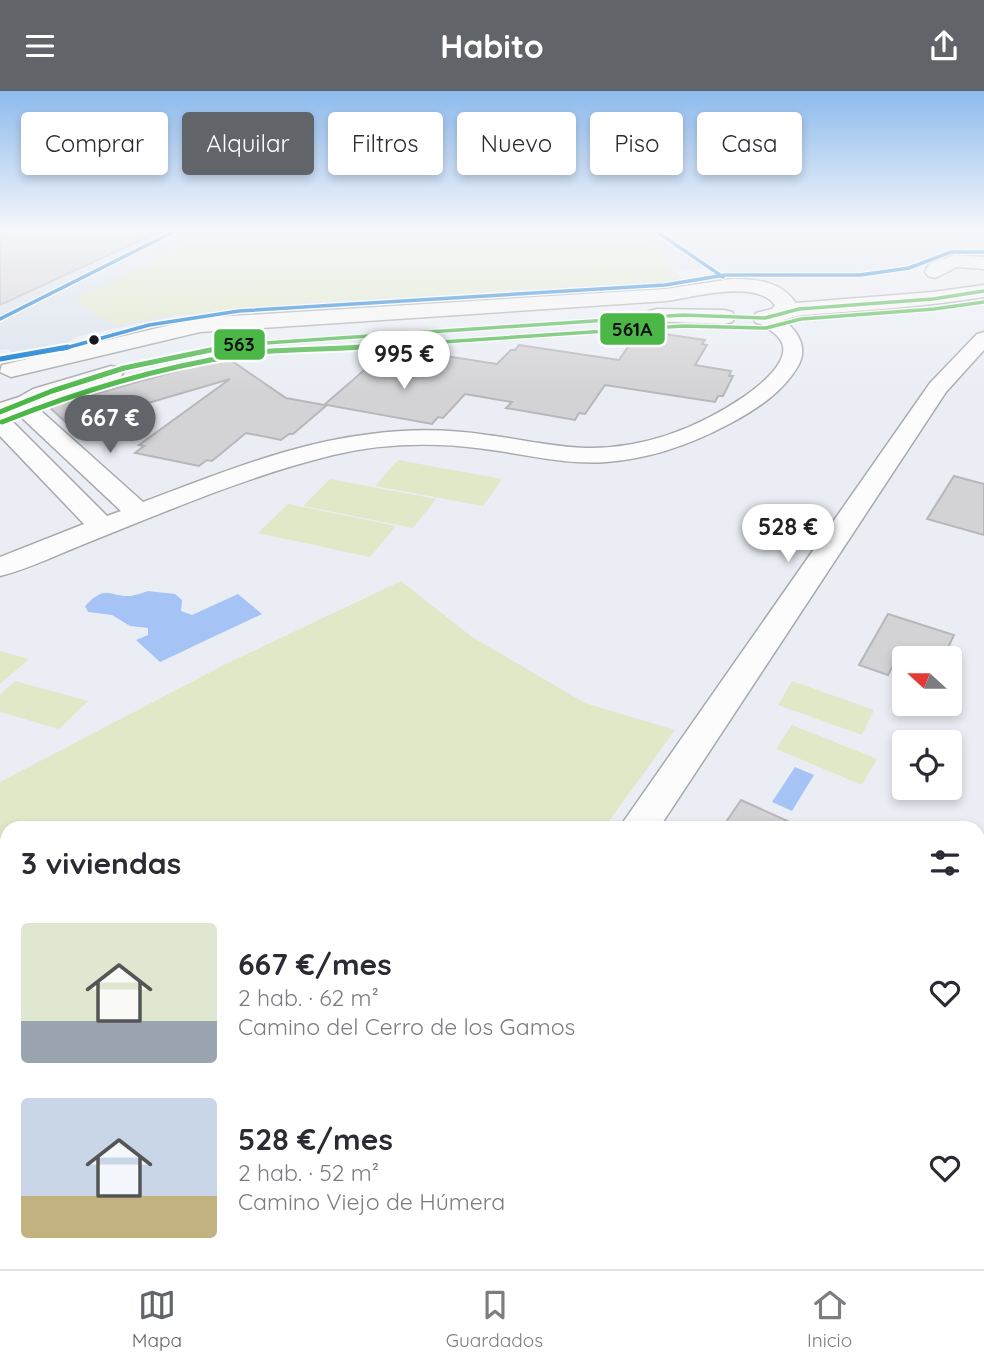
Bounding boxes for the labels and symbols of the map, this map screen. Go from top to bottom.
line badge: 561A [599,312,666,346]
text: 561A [612,317,652,341]
line badge: 563 [213,328,266,361]
pin: 995 € [355,331,453,391]
text: 563 [223,332,255,356]
unlabelled marker [87,333,101,347]
pin: 667 € [61,395,159,455]
pin: 528 € [739,505,837,564]
north arrow [892,646,962,716]

